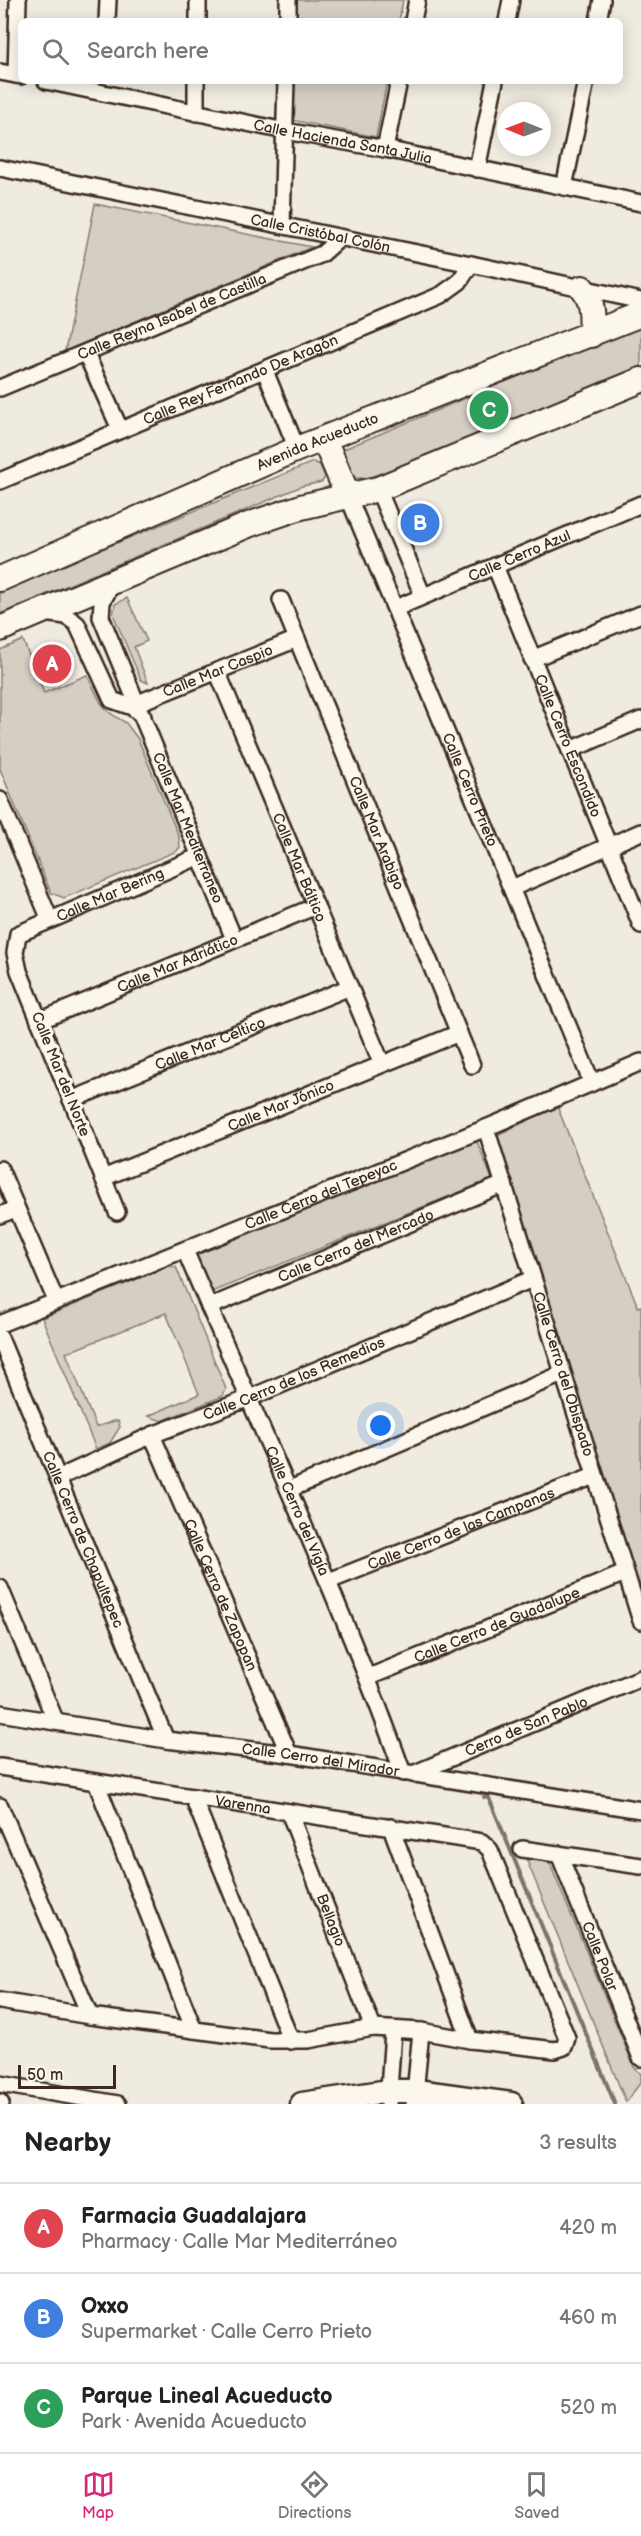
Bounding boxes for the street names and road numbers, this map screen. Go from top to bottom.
street label: Calle Hacienda Santa Julia [252,116,434,169]
street label: Calle Cristóbal Colón [249,210,392,257]
street label: Calle Reyna Isabel de Castilla [75,269,269,365]
street label: Calle Rey Fernando De Aragón [140,331,341,430]
street label: Avenida Acueducto [254,409,381,475]
street label: Calle Cerro Azul [465,526,574,586]
street label: Calle Mar Caspio [160,641,276,702]
street label: Calle Cerro Escondido [530,671,605,820]
street label: Calle Cerro Prieto [438,730,502,850]
street label: Calle Mar Mediterráneo [148,750,227,906]
street label: Calle Mar Arabigo [344,773,408,893]
street label: Calle Mar Báltico [268,810,330,925]
street label: Calle Mar Bering [54,864,167,926]
street label: Calle Mar Adriático [114,930,241,998]
street label: Calle Mar del Norte [27,1009,94,1139]
street label: Calle Mar Céltico [152,1013,268,1075]
street label: Calle Mar Jónico [225,1076,337,1136]
street label: Calle Cerro del Tepeyac [242,1156,400,1234]
street label: Calle Cerro del Mercado [275,1205,437,1287]
street label: Calle Cerro del Obispado [528,1290,598,1459]
street label: Calle Cerro de los Remedios [200,1333,388,1425]
street label: Calle Cerro del Vigía [261,1443,333,1579]
street label: Calle Cerro de Chapultepec [38,1449,128,1631]
street label: Calle Cerro de las Campanas [365,1483,558,1575]
street label: Calle Cerro de Zapopan [179,1516,261,1674]
street label: Calle Cerro de Guadalupe [411,1583,583,1668]
street label: Cerro de San Pablo [462,1692,591,1761]
street label: Calle Cerro del Mirador [241,1740,401,1781]
street label: Varenna [214,1792,272,1819]
street label: Bellagio [312,1891,349,1949]
street label: Calle Polar [577,1919,622,1994]

